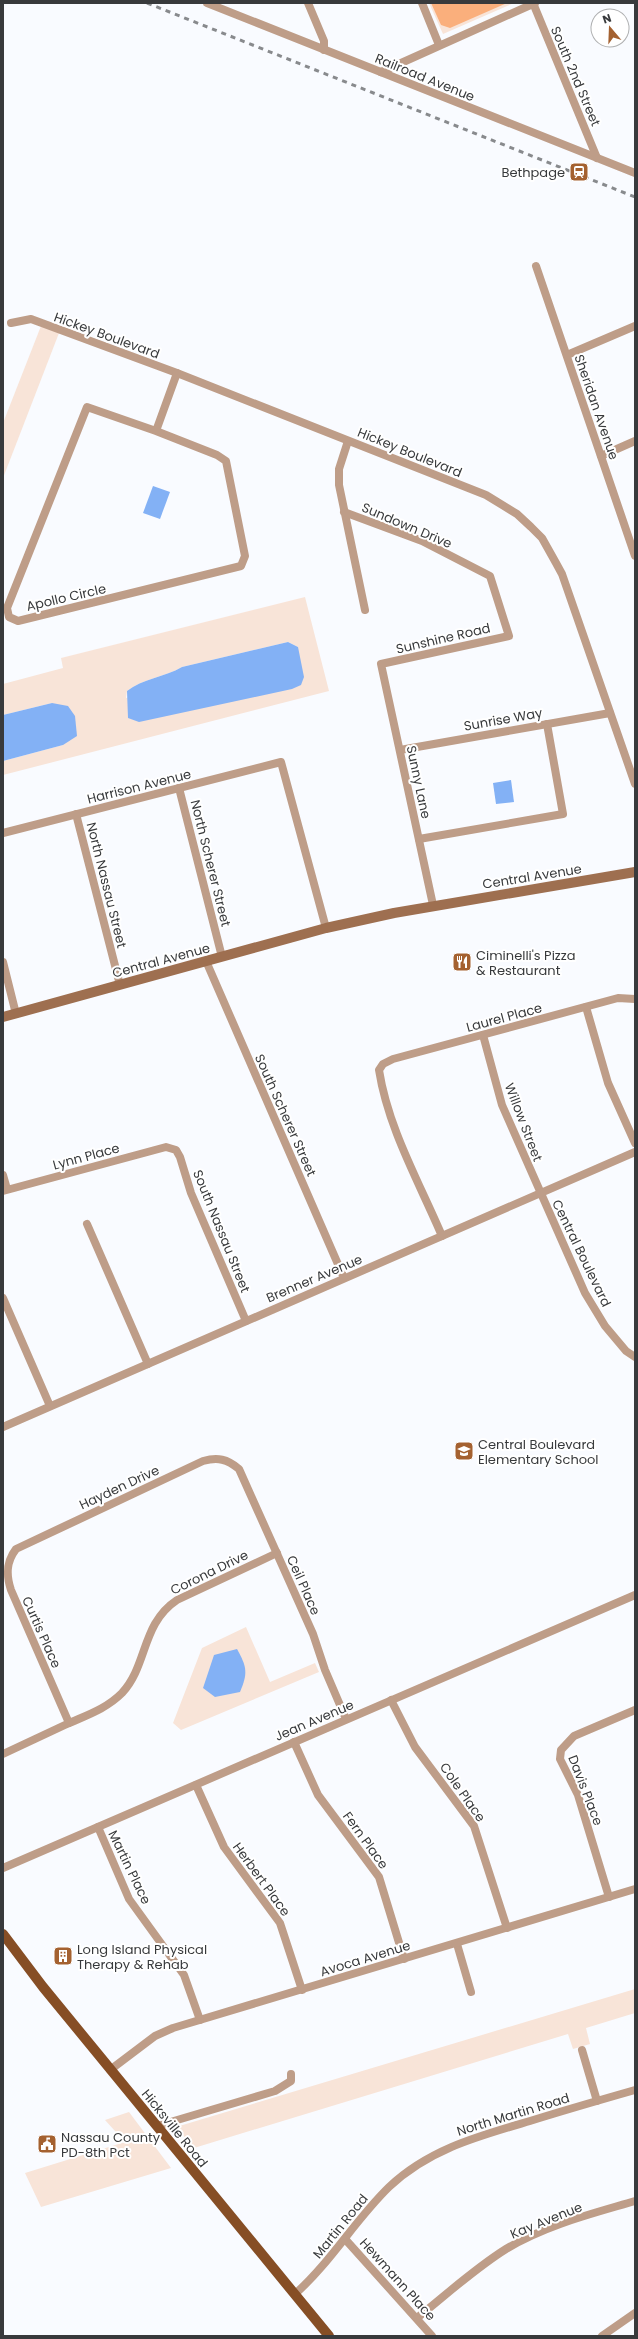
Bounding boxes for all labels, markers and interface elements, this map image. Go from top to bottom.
north arrow [590,8,630,48]
text: N [600,10,613,27]
street label: South 2nd Street [546,23,605,129]
street label: Railroad Avenue [372,49,478,106]
station icon: Bethpage [568,161,590,183]
place label: Bethpage [501,163,565,182]
street label: Hickey Boulevard [51,308,162,363]
street label: Sheridan Avenue [570,352,623,462]
street label: Hickey Boulevard [355,423,465,482]
street label: Sundown Drive [359,498,455,553]
street label: Apollo Circle [24,579,108,616]
street label: Sunshine Road [394,618,492,659]
street label: Sunrise Way [462,703,545,736]
street label: Sunny Lane [402,744,436,820]
street label: Harrison Avenue [85,764,193,809]
street label: North Scherer Street [186,798,236,929]
street label: North Nassau Street [82,820,131,950]
street label: Central Avenue [481,859,583,894]
street label: Central Avenue [110,938,212,983]
place label: Ciminelli's Pizza & Restaurant [476,946,575,980]
restaurant icon: Ciminelli's Pizza & Restaurant [451,951,473,973]
street label: Laurel Place [464,998,544,1037]
street label: South Scherer Street [250,1051,321,1180]
street label: Willow Street [500,1080,547,1164]
street label: Lynn Place [51,1138,122,1175]
street label: South Nassau Street [188,1167,255,1296]
street label: Central Boulevard [547,1196,616,1310]
street label: Brenner Avenue [263,1250,365,1307]
place label: Central Boulevard Elementary School [478,1435,599,1469]
school or university icon: Central Boulevard Elementary School [453,1440,475,1462]
street label: Hayden Drive [76,1461,162,1514]
street label: Corona Drive [167,1545,251,1600]
street label: Ceil Place [282,1552,325,1618]
street label: Curtis Place [17,1593,66,1671]
street label: Jean Avenue [272,1695,357,1746]
street label: Davis Place [563,1752,608,1828]
street label: Cole Place [435,1759,490,1826]
street label: Fern Place [338,1808,393,1873]
street label: Martin Place [103,1827,156,1907]
street label: Herbert Place [228,1838,295,1920]
street label: Avoca Avenue [318,1936,413,1981]
place label: Long Island Physical Therapy & Rehab [77,1940,207,1974]
building icon: Long Island Physical Therapy & Rehab [52,1945,74,1967]
street label: Hicksville Road [137,2085,212,2172]
street label: North Martin Road [454,2088,572,2141]
place label: Nassau County PD-8th Pct [61,2128,161,2162]
public building icon: Nassau County PD-8th Pct [36,2133,58,2155]
street label: Martin Road [308,2190,372,2263]
street label: Kay Avenue [507,2197,585,2244]
street label: Hewmann Place [355,2234,440,2325]

